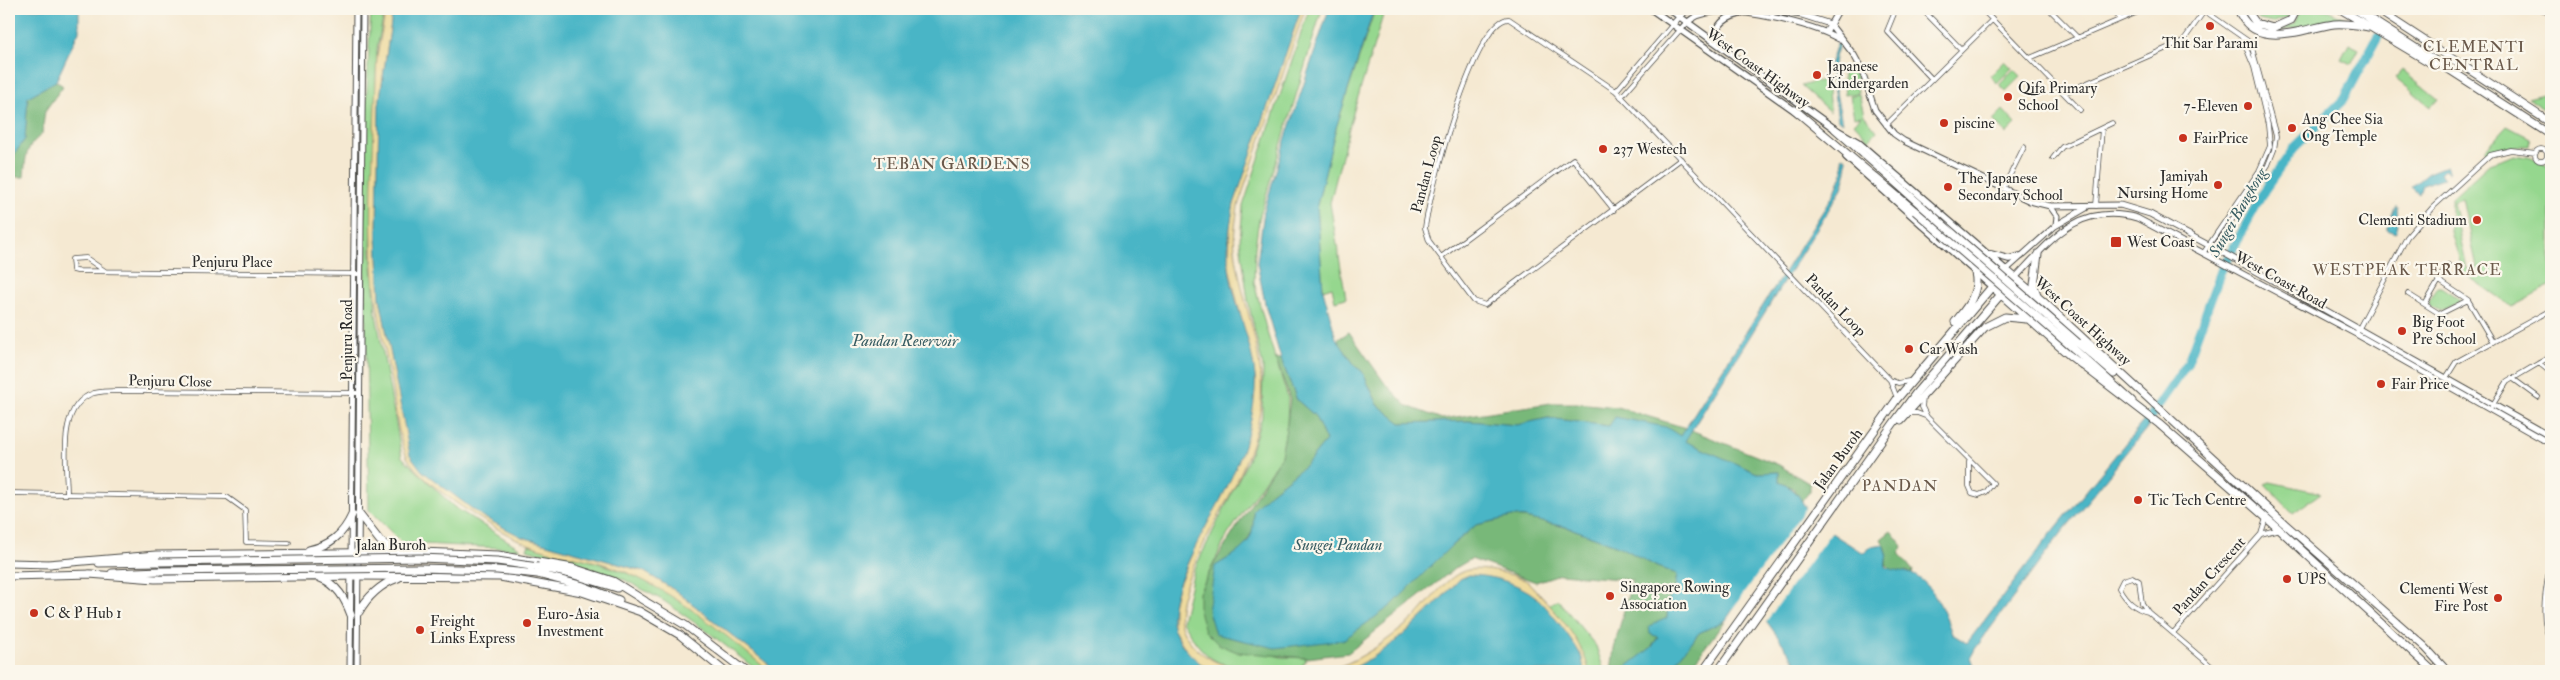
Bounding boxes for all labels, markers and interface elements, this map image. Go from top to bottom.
marker: Thit Sar Parami [2204,20,2216,32]
street label: West Coast Highway [1701,24,1814,113]
place label: Thit Sar Parami [2162,34,2258,53]
district label: CLEMENTI CENTRAL [2423,37,2525,75]
place label: Japanese Kindergarden [1826,57,1909,93]
marker: Japanese Kindergarden [1811,69,1823,81]
place label: Qifa Primary School [2018,79,2097,115]
marker: Qifa Primary School [2002,91,2014,103]
place label: 7-Eleven [2184,97,2238,116]
marker: 7-Eleven [2242,100,2254,112]
place label: Ang Chee Sia Ong Temple [2301,110,2384,147]
place label: piscine [1953,114,1995,134]
marker: piscine [1938,117,1950,129]
marker: Ang Chee Sia Ong Temple [2286,122,2298,134]
place label: FairPrice [2193,129,2248,148]
marker: FairPrice [2177,132,2189,144]
street label: Pandan Loop [1407,133,1447,215]
place label: 237 Westech [1613,140,1687,159]
marker: 237 Westech [1597,143,1609,155]
district label: TEBAN GARDENS [873,154,1031,174]
water label: Sungei Bangkong [2204,163,2272,262]
place label: Jamiyah Nursing Home [2117,167,2208,203]
place label: The Japanese Secondary School [1958,169,2063,205]
marker: Jamiyah Nursing Home [2212,179,2224,191]
marker: The Japanese Secondary School [1942,181,1954,193]
place label: Clementi Stadium [2358,211,2467,230]
marker: Clementi Stadium [2471,214,2483,226]
place label: West Coast [2126,233,2195,252]
marker: West Coast [2109,235,2123,249]
street label: West Coast Road [2231,247,2331,314]
street label: Penjuru Place [191,253,273,272]
district label: WESTPEAK TERRACE [2311,260,2502,280]
street label: Pandan Loop [1800,270,1870,342]
street label: West Coast Highway [2029,272,2135,370]
street label: Penjuru Road [338,299,357,381]
place label: Big Foot Pre School [2412,313,2476,349]
marker: Big Foot Pre School [2396,325,2408,337]
water label: Pandan Reservoir [851,331,959,351]
place label: Car Wash [1919,340,1978,359]
marker: Car Wash [1903,343,1915,355]
street label: Penjuru Close [128,371,212,392]
place label: Fair Price [2391,375,2449,394]
marker: Fair Price [2375,378,2387,390]
street label: Jalan Buroh [1809,425,1868,495]
district label: PANDAN [1862,476,1938,496]
place label: Tic Tech Centre [2148,491,2246,510]
marker: Tic Tech Centre [2132,494,2144,506]
street label: Pandan Crescent [2169,533,2250,620]
water label: Sungei Pandan [1293,535,1382,555]
street label: Jalan Buroh [355,536,427,556]
place label: UPS [2297,570,2327,589]
marker: UPS [2281,573,2293,585]
place label: Singapore Rowing Association [1619,578,1730,614]
place label: Clementi West Fire Post [2399,580,2488,616]
marker: Singapore Rowing Association [1604,590,1616,602]
marker: Clementi West Fire Post [2492,592,2504,604]
place label: C & P Hub 1 [44,604,122,623]
place label: Euro-Asia Investment [537,605,604,641]
marker: C & P Hub 1 [28,607,40,619]
place label: Freight Links Express [430,612,515,649]
marker: Euro-Asia Investment [521,617,533,629]
marker: Freight Links Express [414,624,426,636]

